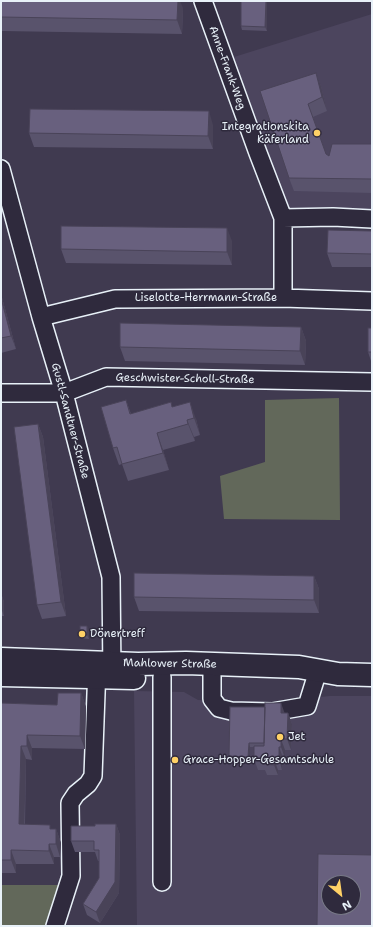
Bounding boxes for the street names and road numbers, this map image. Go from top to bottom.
street label: Anne-Frank-Weg [206,24,248,112]
street label: Liselotte-Herrmann-Straße [135,291,277,305]
street label: Gustl-Sandtner-Straße [48,362,92,480]
street label: Geschwister-Scholl-Straße [115,371,255,387]
street label: Mahlower Straße [123,657,217,671]

